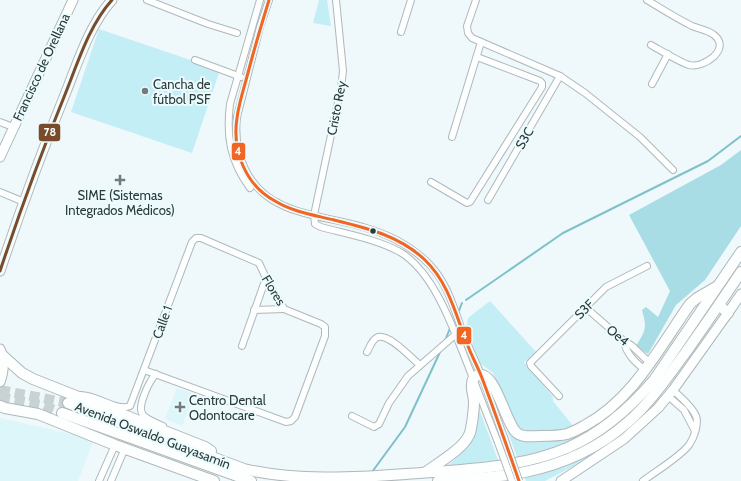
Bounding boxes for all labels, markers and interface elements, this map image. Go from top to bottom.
street label: Francisco de Orellana [9,10,73,123]
place label: Cancha de fútbol PSF [153,76,211,107]
street label: Cristo Rey [323,79,349,137]
marker: Cancha de fútbol PSF [140,86,150,96]
line badge: 78 [38,123,61,142]
street label: S3C [511,124,537,152]
text: 78 [44,125,56,139]
line badge: 4 [231,142,246,161]
text: 4 [235,144,242,158]
marker: SIME (Sistemas Integrados Médicos) [114,174,126,186]
place label: SIME (Sistemas Integrados Médicos) [65,187,175,218]
unlabelled marker [368,226,378,236]
street label: Flores [259,272,290,309]
street label: S3F [571,296,597,322]
street label: Calle 1 [149,303,175,341]
street label: Oe4 [604,321,633,349]
line badge: 4 [456,326,472,345]
text: 4 [461,328,468,342]
place label: Centro Dental Odontocare [189,392,266,423]
street label: Avenida Oswaldo Guayasamín [73,398,233,472]
marker: Centro Dental Odontocare [174,401,186,413]

